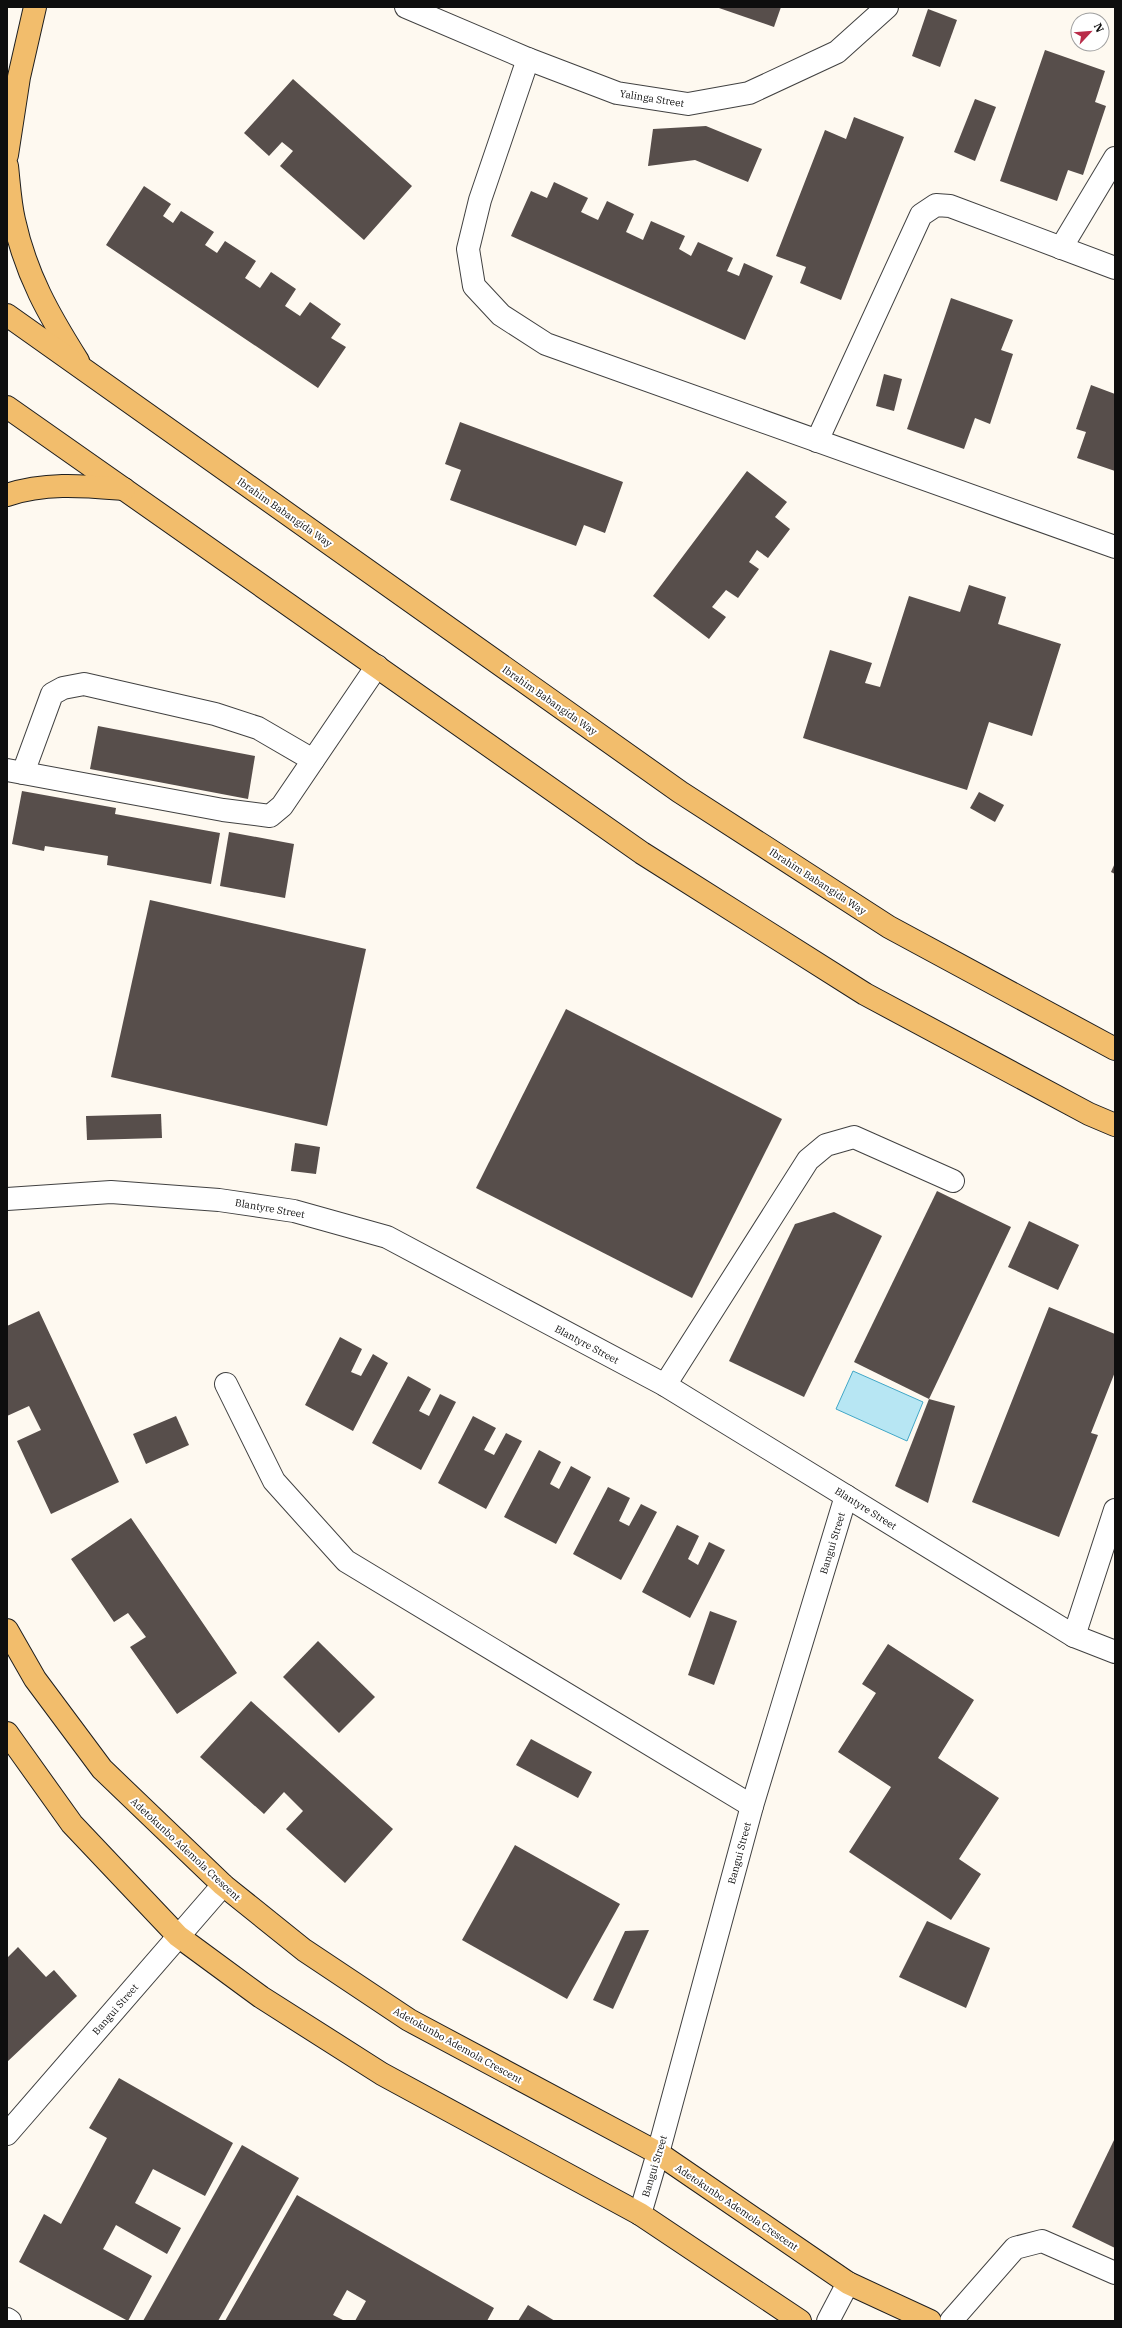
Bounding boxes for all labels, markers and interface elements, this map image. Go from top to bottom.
north arrow [1070,12,1110,52]
text: N [1091,21,1107,35]
street label: Yalinga Street [619,87,685,110]
street label: Ibrahim Babangida Way [235,475,335,550]
street label: Ibrahim Babangida Way [500,663,600,738]
street label: Ibrahim Babangida Way [767,845,869,918]
street label: Blantyre Street [234,1196,306,1221]
street label: Blantyre Street [553,1322,621,1367]
street label: Blantyre Street [832,1484,900,1533]
street label: Bangui Street [817,1510,848,1576]
street label: Adetokunbo Ademola Crescent [128,1795,244,1904]
street label: Bangui Street [725,1820,754,1886]
street label: Bangui Street [90,1981,141,2038]
street label: Adetokunbo Ademola Crescent [391,2005,525,2087]
street label: Bangui Street [639,2133,670,2199]
street label: Adetokunbo Ademola Crescent [673,2161,801,2254]

